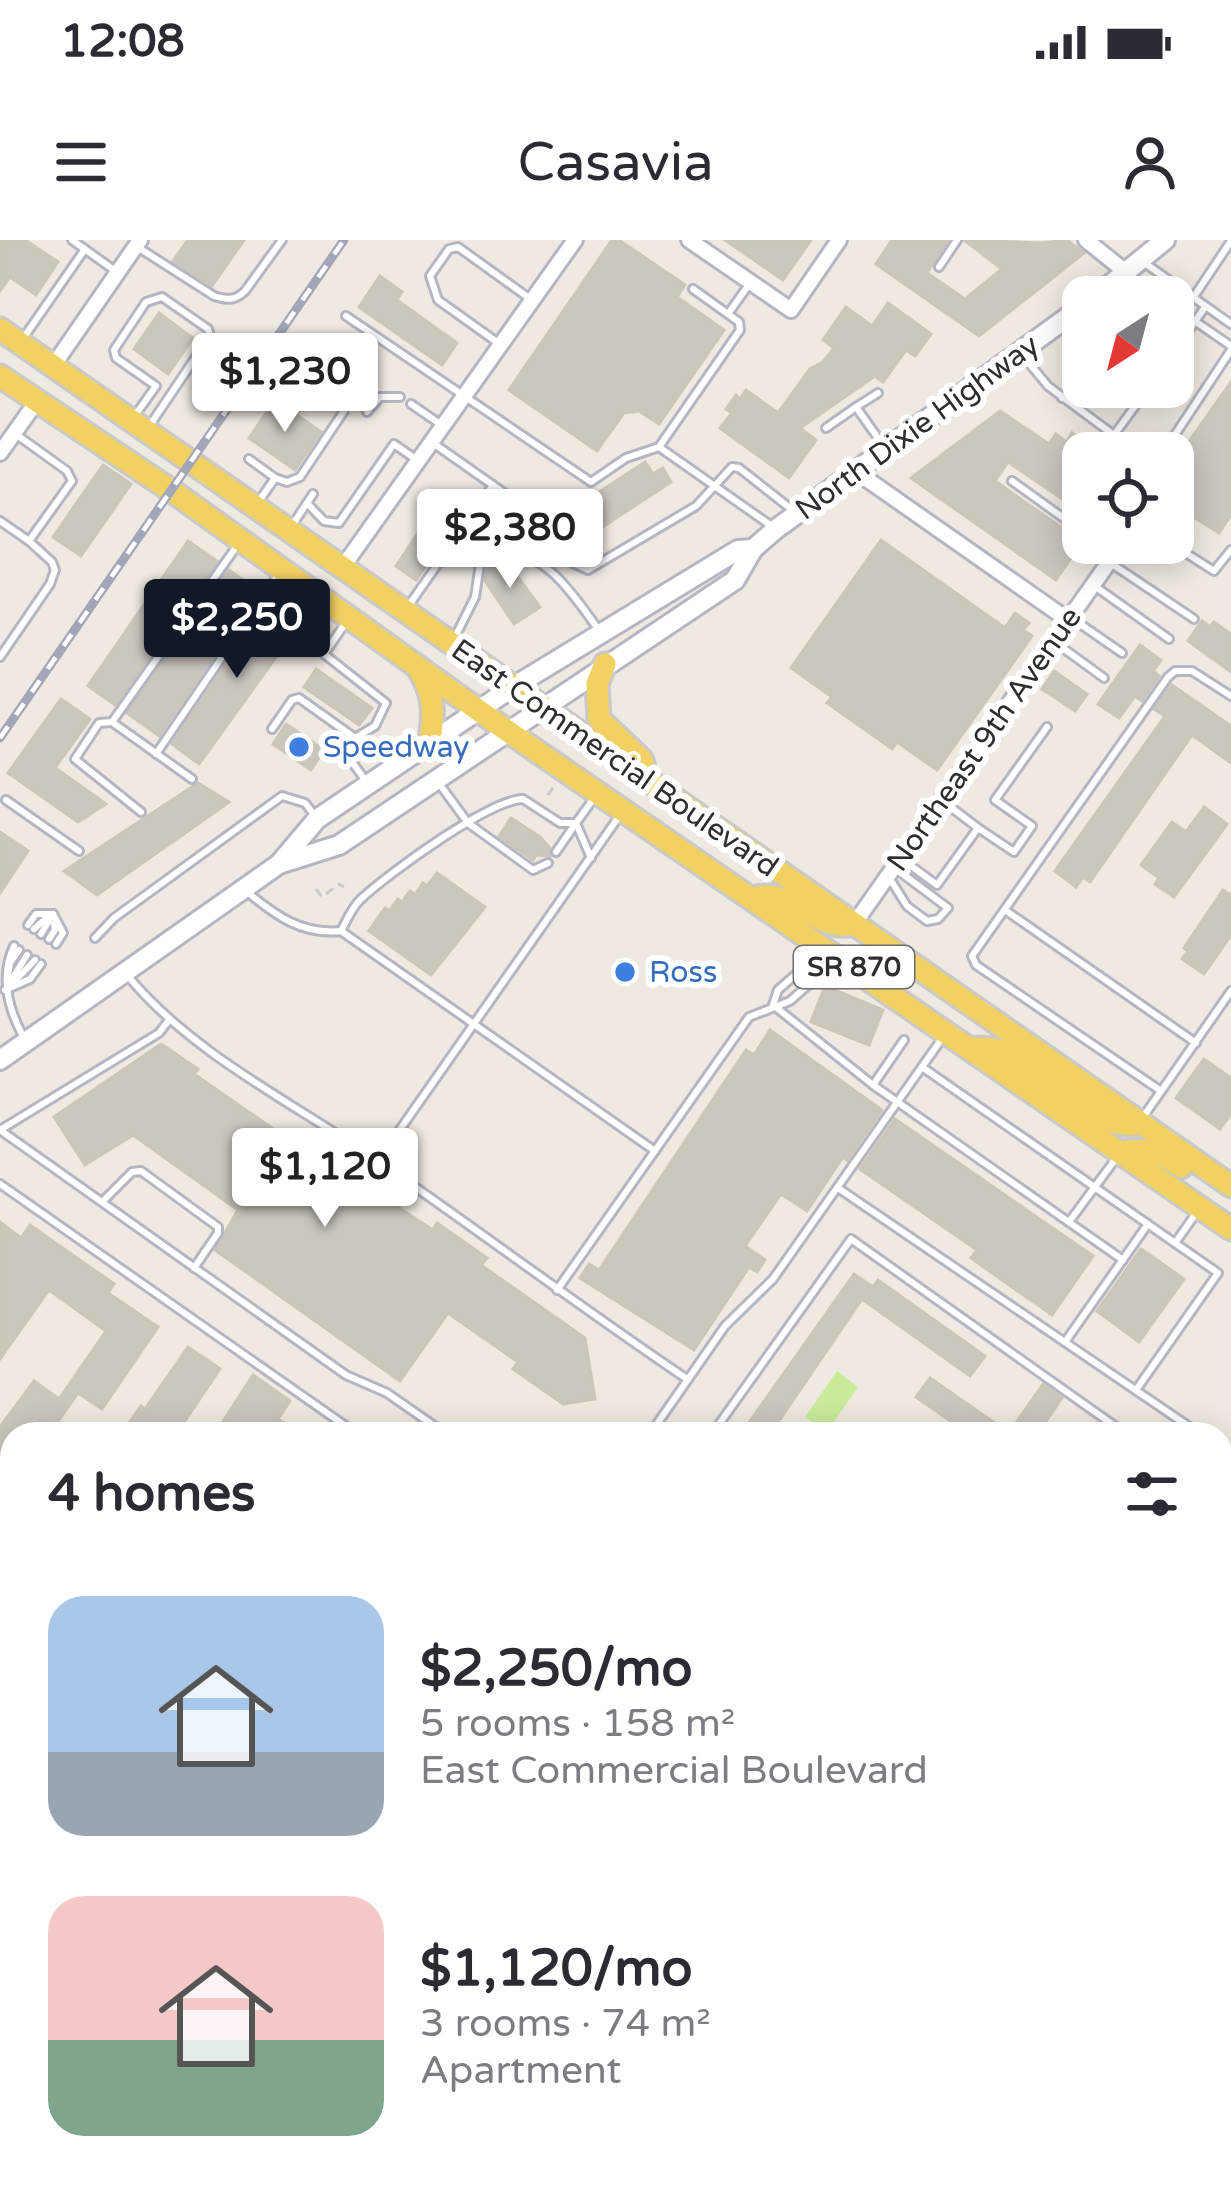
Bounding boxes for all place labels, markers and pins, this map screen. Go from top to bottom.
pin: $1,230 [187,333,383,435]
pin: $2,380 [412,489,608,591]
pin: $2,250 [139,579,335,681]
place label: Speedway [323,729,469,766]
marker: Speedway [286,734,312,760]
place label: Ross [649,954,717,991]
marker: Ross [612,959,638,985]
pin: $1,120 [227,1128,423,1230]

